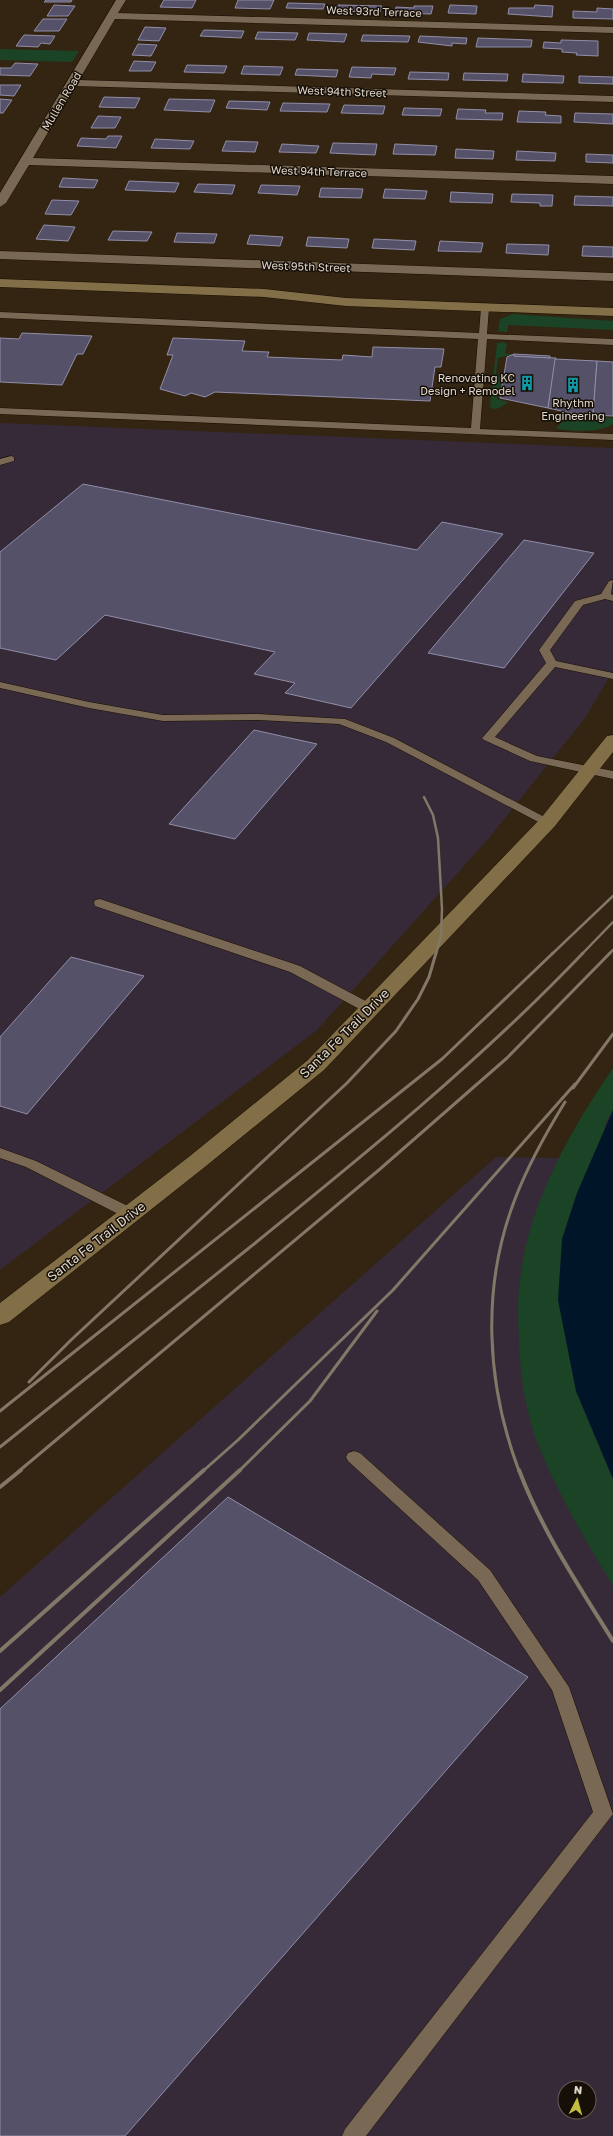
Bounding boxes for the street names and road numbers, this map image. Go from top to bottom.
street label: West 93rd Terrace [326,3,422,19]
street label: Mullen Road [38,69,84,133]
street label: West 94th Street [297,83,387,99]
street label: West 94th Terrace [271,163,367,179]
street label: West 95th Street [261,258,351,274]
street label: Santa Fe Trail Drive [296,985,392,1081]
street label: Santa Fe Trail Drive [44,1198,148,1284]

